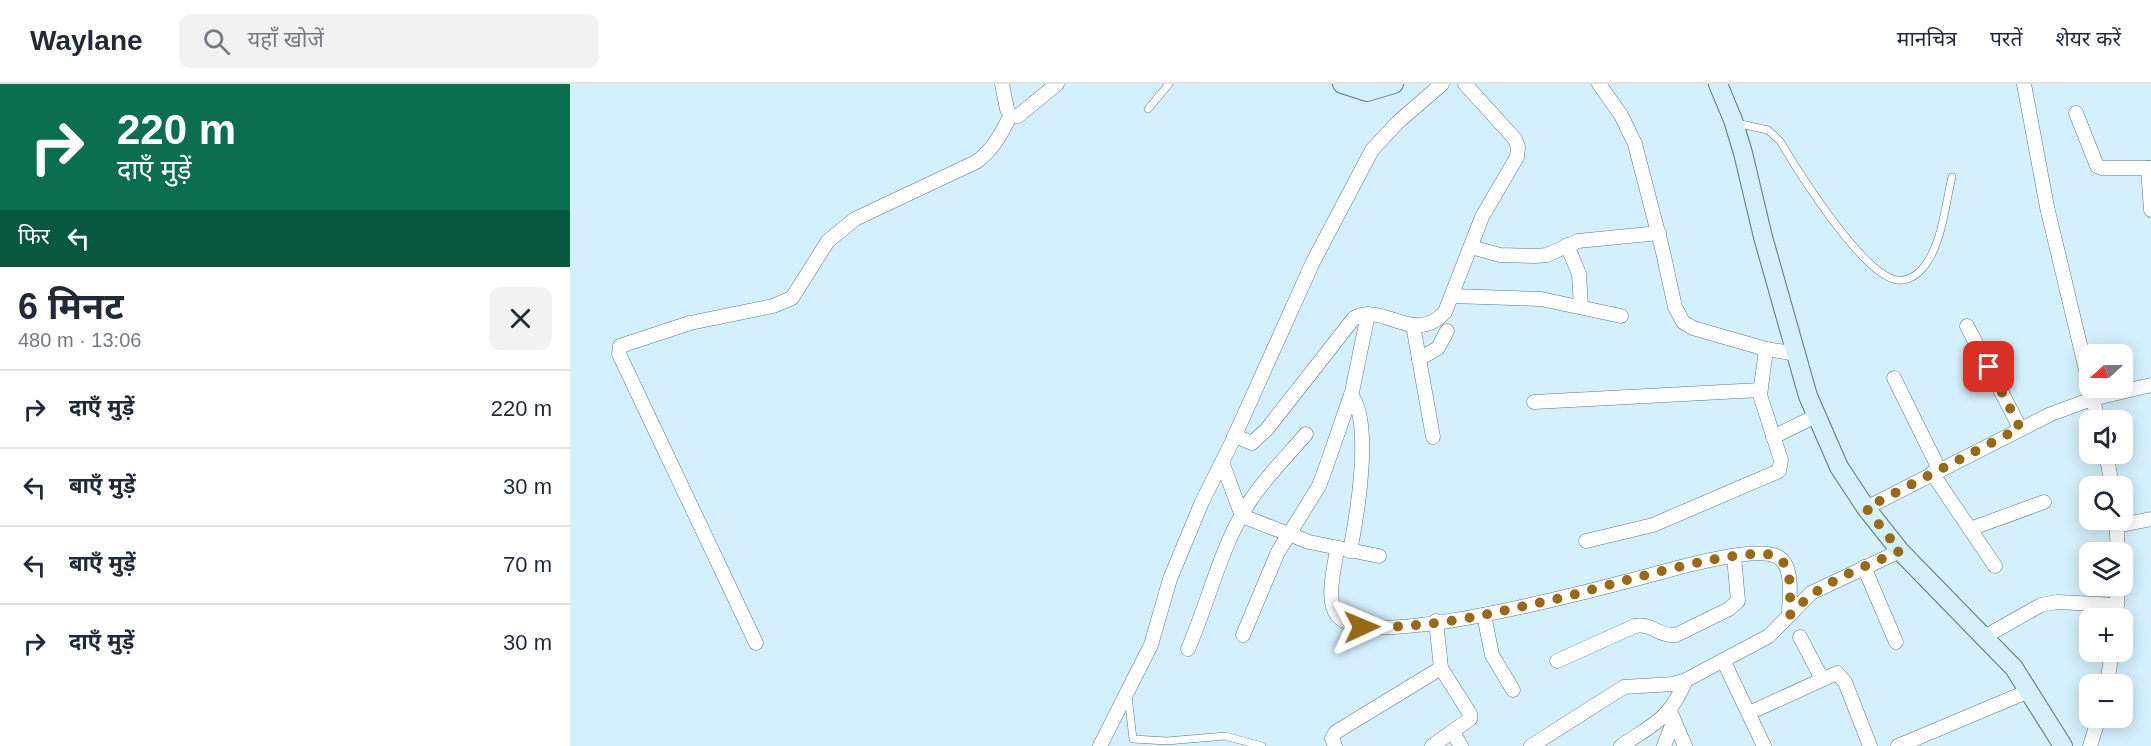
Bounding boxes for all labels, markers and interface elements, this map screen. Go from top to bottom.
search box [179,14,599,68]
text: Waylane [30,25,143,56]
icon: search [200,25,233,58]
text: यहाँ खोजें [248,27,324,52]
text: मानचित्र [1897,27,1957,50]
text: परतें [1990,27,2022,50]
text: शेयर करें [2055,27,2121,50]
text: 220 m [117,106,236,153]
icon: right [18,108,96,186]
text: दाएँ मुड़ें [117,155,191,185]
icon: left [62,222,95,255]
text: फिर [18,224,50,249]
text: 6 मिनट [18,286,124,327]
button: close [489,287,552,350]
text: 480 m · 13:06 [18,329,141,351]
pin [1963,341,2014,392]
north arrow [2079,344,2133,398]
map controls [2079,344,2133,728]
icon: arrive [1972,350,2005,383]
icon: right [18,393,51,426]
text: दाएँ मुड़ें [69,395,134,420]
text: 220 m [491,396,552,421]
button: sound [2079,410,2133,464]
icon: left [18,471,51,504]
text: बाएँ मुड़ें [69,473,135,498]
text: 30 m [503,474,552,499]
button: search [2079,476,2133,530]
button: layers [2079,542,2133,596]
icon: left [18,549,51,582]
text: बाएँ मुड़ें [69,551,135,576]
text: 70 m [503,552,552,577]
position arrow [1330,595,1394,659]
button: + [2079,608,2133,662]
icon: right [18,627,51,660]
text: दाएँ मुड़ें [69,629,134,654]
text: 30 m [503,630,552,655]
button: − [2079,674,2133,728]

